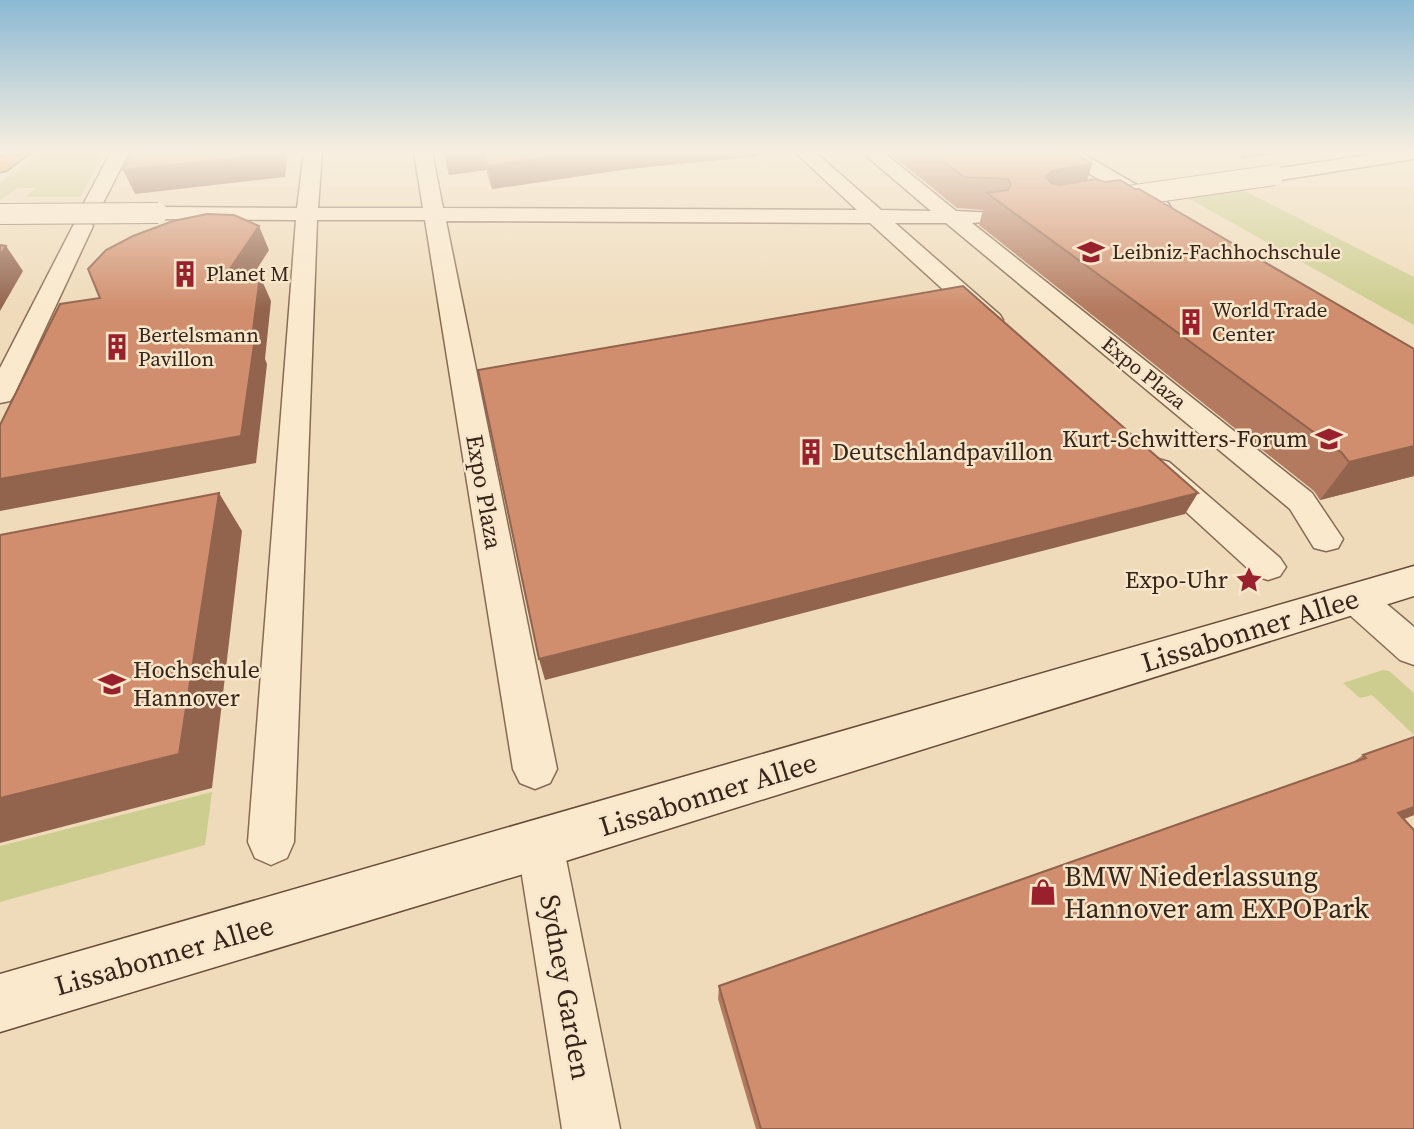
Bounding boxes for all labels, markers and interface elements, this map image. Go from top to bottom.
school or university icon: Leibniz-Fachhochschule [1076,237,1106,267]
place label: Leibniz-Fachhochschule [1112,237,1341,266]
building icon: Planet M [170,259,200,289]
place label: Planet M [206,259,289,288]
place label: World Trade Center [1212,295,1328,348]
building icon: World Trade Center [1176,307,1206,337]
place label: Bertelsmann Pavillon [138,320,259,373]
street label: Expo Plaza [1096,329,1193,416]
building icon: Bertelsmann Pavillon [102,332,132,362]
place label: Kurt-Schwitters-Forum [1062,422,1308,455]
school or university icon: Kurt-Schwitters-Forum [1314,424,1344,454]
street label: Expo Plaza [458,432,511,553]
place label: Deutschlandpavillon [832,435,1053,468]
building icon: Deutschlandpavillon [796,437,826,467]
place label: Expo-Uhr [1125,563,1228,596]
place icon: Expo-Uhr [1234,565,1264,595]
street label: Lissabonner Allee [1137,579,1363,681]
place label: Hochschule Hannover [133,653,260,714]
school or university icon: Hochschule Hannover [97,669,127,699]
street label: Lissabonner Allee [595,743,821,845]
place label: BMW Niederlassung Hannover am EXPOPark [1064,857,1370,927]
shop icon: BMW Niederlassung Hannover am EXPOPark [1028,877,1058,907]
street label: Sydney Garden [531,892,601,1082]
street label: Lissabonner Allee [50,906,278,1004]

